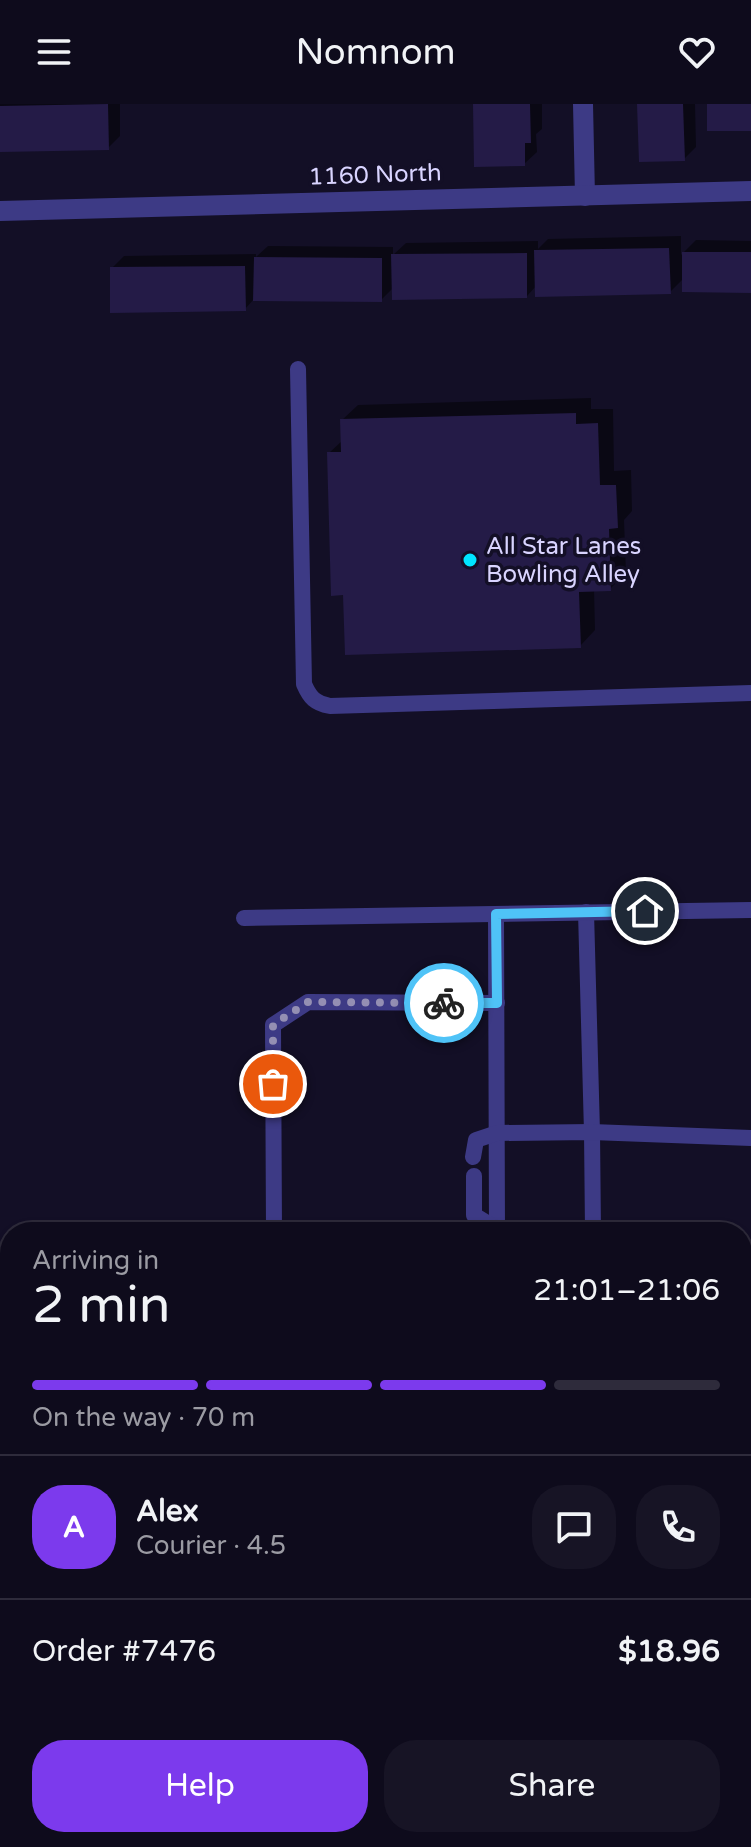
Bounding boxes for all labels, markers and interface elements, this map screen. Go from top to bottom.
icon: menu [32,30,76,74]
icon: heart [675,30,719,74]
text: Nomnom [295,31,456,74]
street label: 1160 North [308,158,442,192]
place label: All Star Lanes Bowling Alley [486,532,641,589]
marker: All Star Lanes Bowling Alley [461,551,479,569]
pin [611,877,679,945]
icon: home [623,889,667,933]
courier [404,963,484,1043]
icon: bike [422,981,466,1025]
pin [239,1050,307,1118]
icon: bag [251,1062,295,1106]
text: Arriving in [32,1245,159,1276]
text: 21:01–21:06 [533,1272,720,1309]
text: 2 min [32,1274,171,1337]
text: On the way · 70 m [32,1402,255,1433]
button: chat [532,1485,616,1569]
button: phone [636,1485,720,1569]
text: Alex [136,1493,199,1530]
text: A [63,1509,85,1546]
text: Courier · 4.5 [136,1530,286,1561]
text: Order #7476 [32,1633,216,1670]
text: $18.96 [618,1633,720,1670]
button: Help [32,1740,368,1832]
button: Share [384,1740,720,1832]

